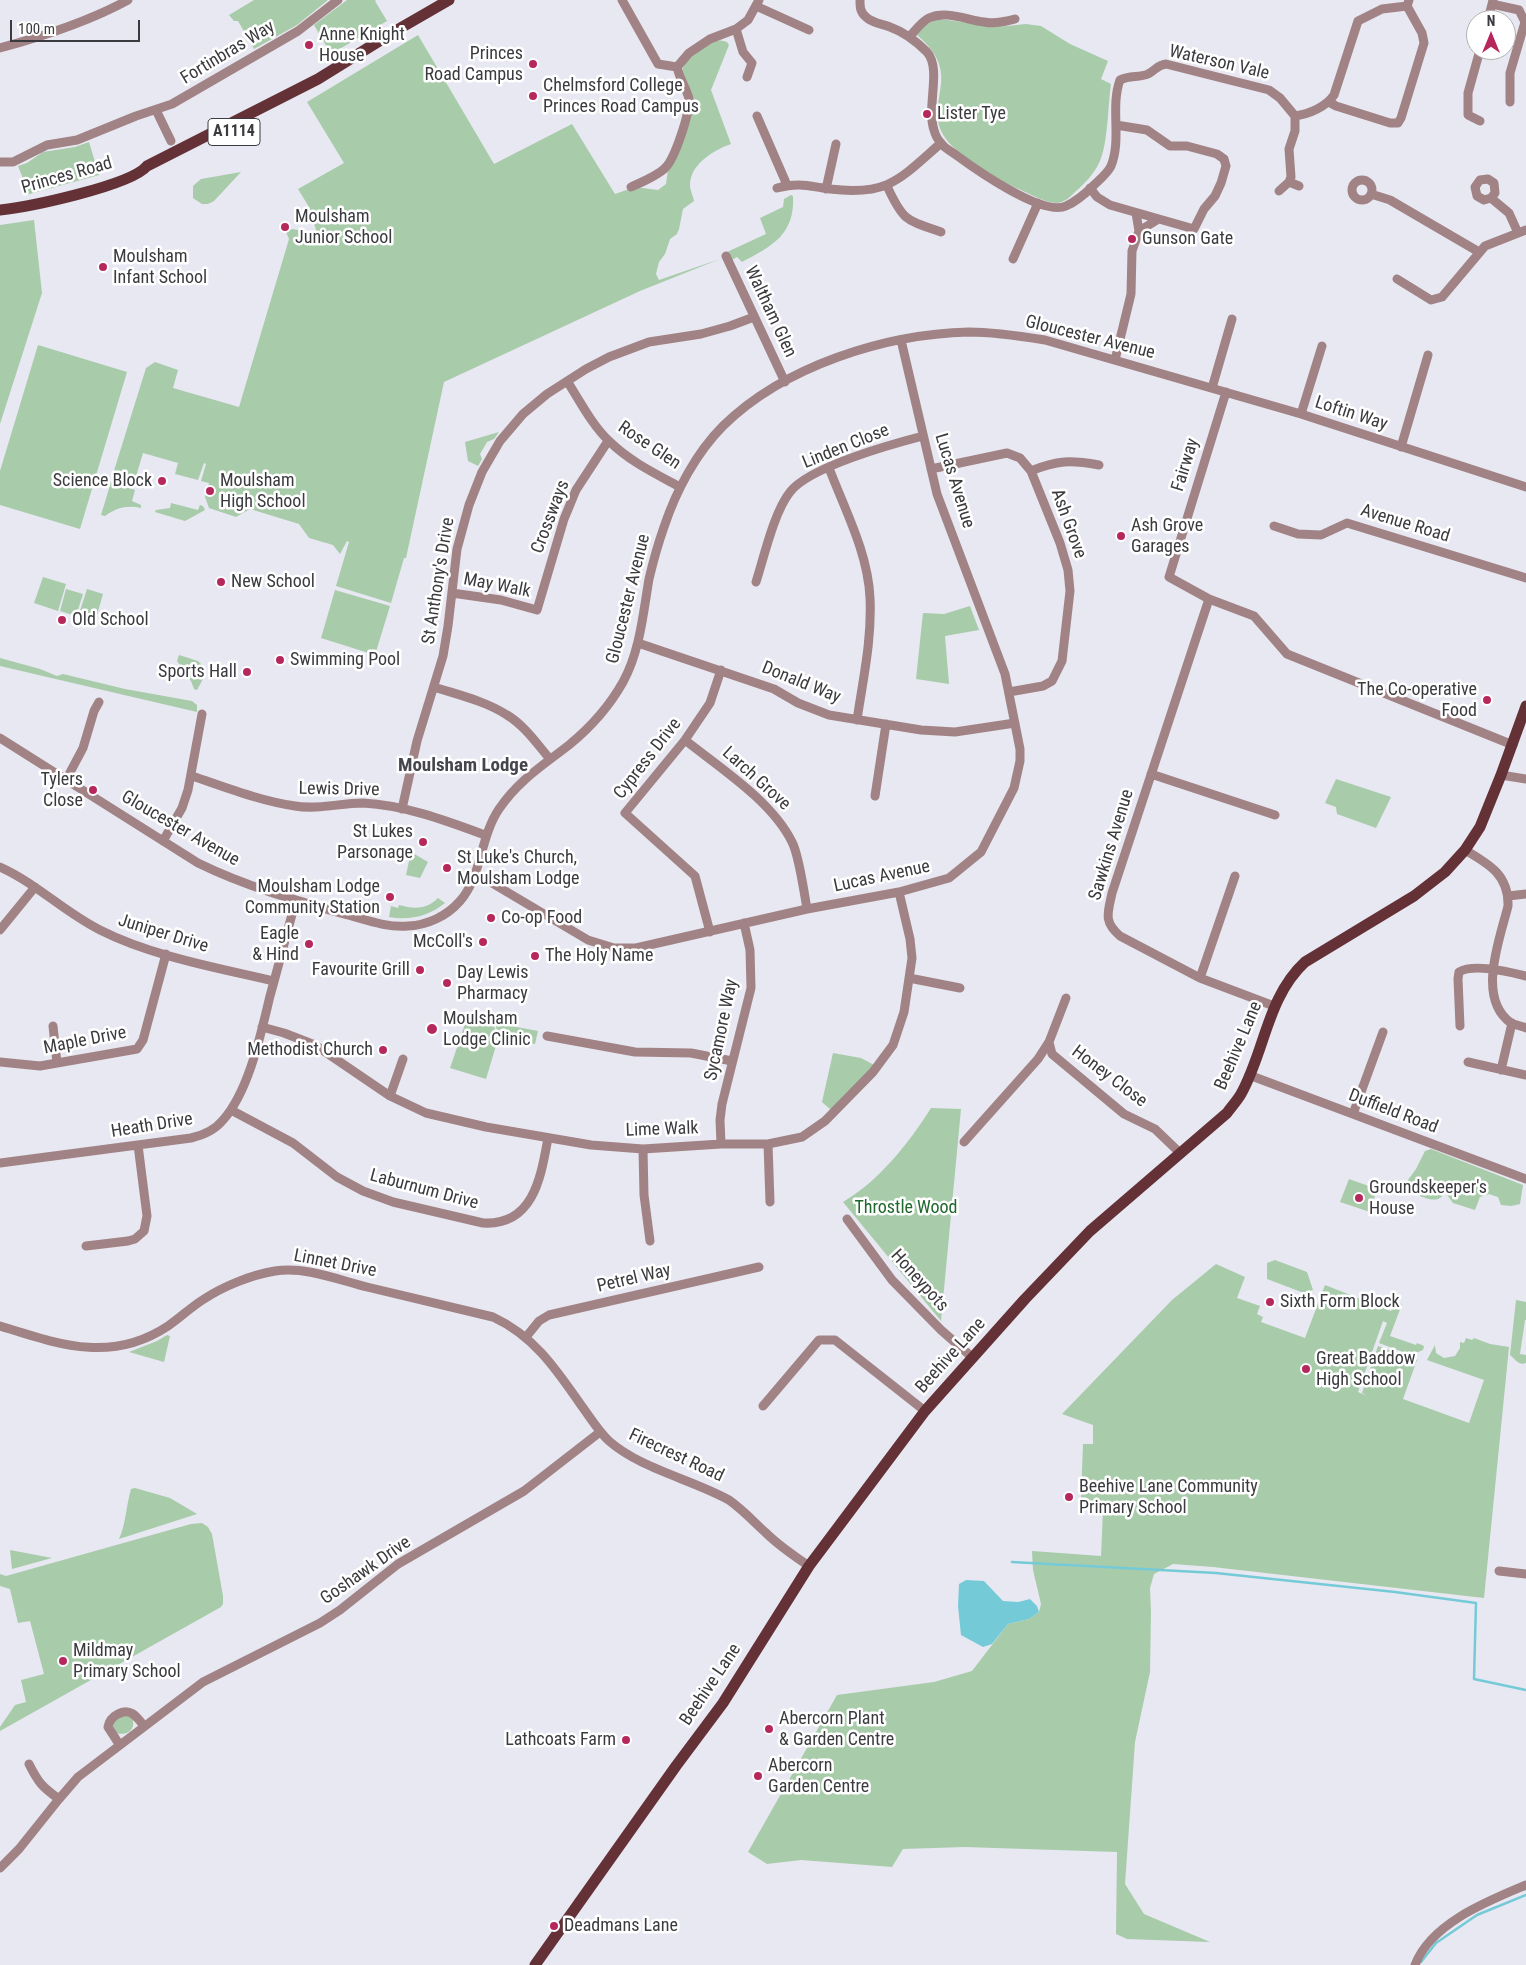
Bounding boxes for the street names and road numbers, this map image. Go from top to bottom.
street label: Fortinbras Way [177,16,279,90]
street label: Waterson Vale [1167,41,1271,85]
road number: A1114 [208,118,260,146]
street label: Princes Road [19,153,115,199]
street label: Waltham Glen [739,263,801,361]
street label: Gloucester Avenue [1023,311,1157,365]
street label: Loftin Way [1312,392,1390,436]
street label: Rose Glen [613,417,685,475]
street label: Linden Close [799,420,893,474]
street label: Lucas Avenue [929,431,979,531]
street label: Fairway [1168,436,1204,494]
street label: Crossways [527,477,575,557]
street label: Ash Grove [1045,486,1091,562]
street label: Avenue Road [1358,500,1452,548]
street label: St Anthony's Drive [418,516,460,646]
street label: Gloucester Avenue [602,532,656,666]
street label: May Walk [462,569,532,603]
street label: Donald Way [758,657,844,709]
street label: Cypress Drive [610,714,686,804]
street label: Larch Grove [717,743,795,815]
street label: Lewis Drive [298,778,380,802]
street label: Gloucester Avenue [117,786,243,872]
street label: Sawkins Avenue [1085,787,1139,903]
street label: Lucas Avenue [832,856,932,898]
street label: Juniper Drive [115,910,211,958]
street label: Sycamore Way [701,977,743,1083]
street label: Beehive Lane [1211,999,1267,1093]
street label: Maple Drive [42,1022,128,1060]
street label: Honey Close [1067,1042,1151,1112]
street label: Duffield Road [1345,1085,1441,1139]
street label: Heath Drive [110,1109,194,1143]
street label: Lime Walk [625,1118,699,1142]
street label: Laburnum Drive [367,1165,481,1215]
street label: Linnet Drive [292,1245,378,1283]
street label: Honeypots [885,1245,953,1317]
street label: Petrel Way [595,1260,673,1298]
street label: Beehive Lane [912,1314,990,1398]
street label: Firecrest Road [625,1425,727,1487]
street label: Goshawk Drive [317,1532,415,1610]
street label: Beehive Lane [676,1640,746,1730]

